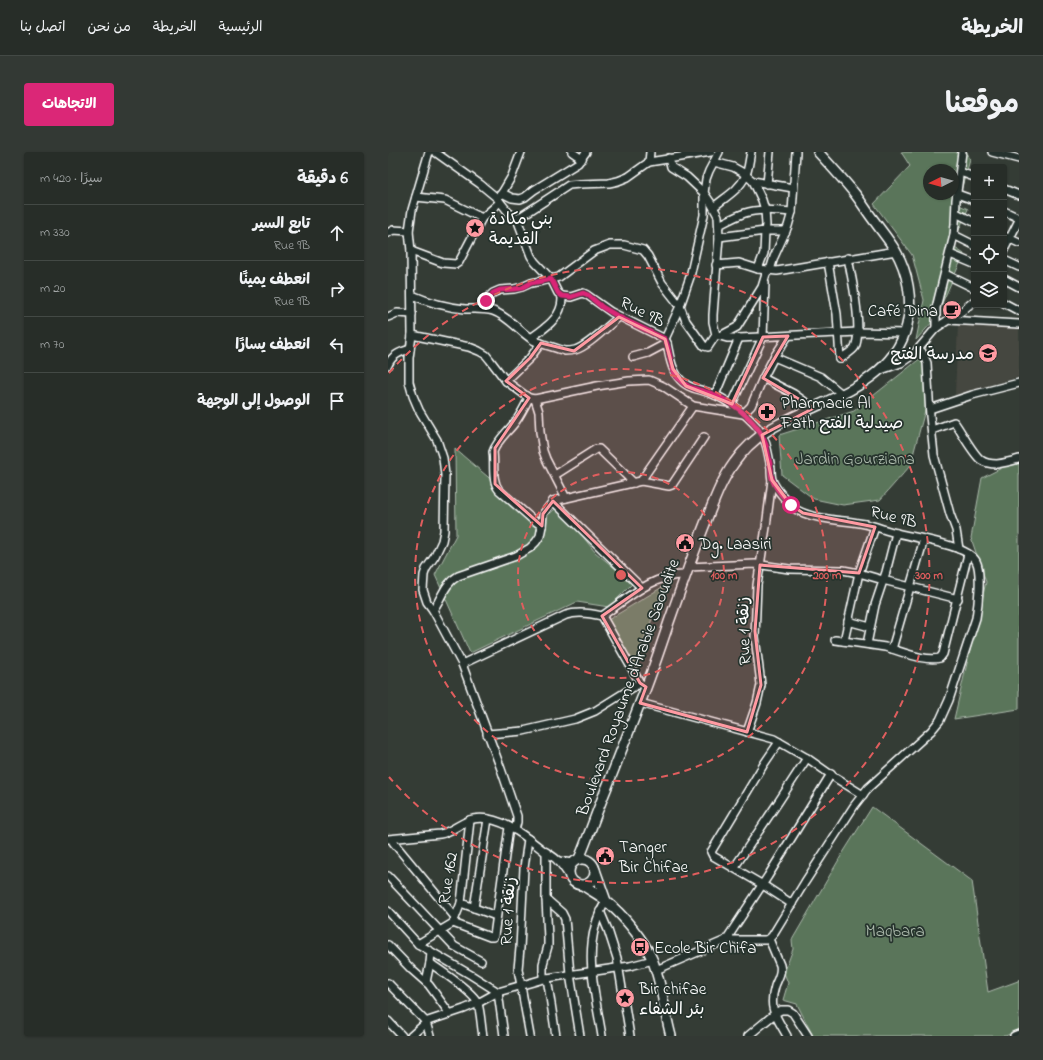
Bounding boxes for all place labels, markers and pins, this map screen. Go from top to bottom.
place label: بني مكادة القديمة [489,207,553,252]
place icon: بني مكادة القديمة [464,217,486,239]
place label: Café Dina [868,299,938,324]
cafe icon: Café Dina [941,299,963,321]
place label: مدرسة الفتح [890,342,974,367]
school or university icon: مدرسة الفتح [977,342,999,364]
place label: Pharmacie Al Fath صيدلية الفتح [780,391,903,436]
pharmacy icon: Pharmacie Al Fath صيدلية الفتح [756,401,778,423]
public building icon: Dg. Laasiri [674,532,696,554]
place label: Dg. Laasiri [698,532,772,559]
centre of rings [614,568,628,582]
place label: Tanger Bir Chifae [618,835,689,880]
public building icon: Tanger Bir Chifae [594,845,616,867]
bus stop icon: Ecole Bir Chifa [629,936,651,958]
place label: Ecole Bir Chifa [654,936,756,961]
place label: Bir chifae بئر الشفاء [638,977,707,1022]
place icon: Bir chifae بئر الشفاء [614,987,636,1009]

